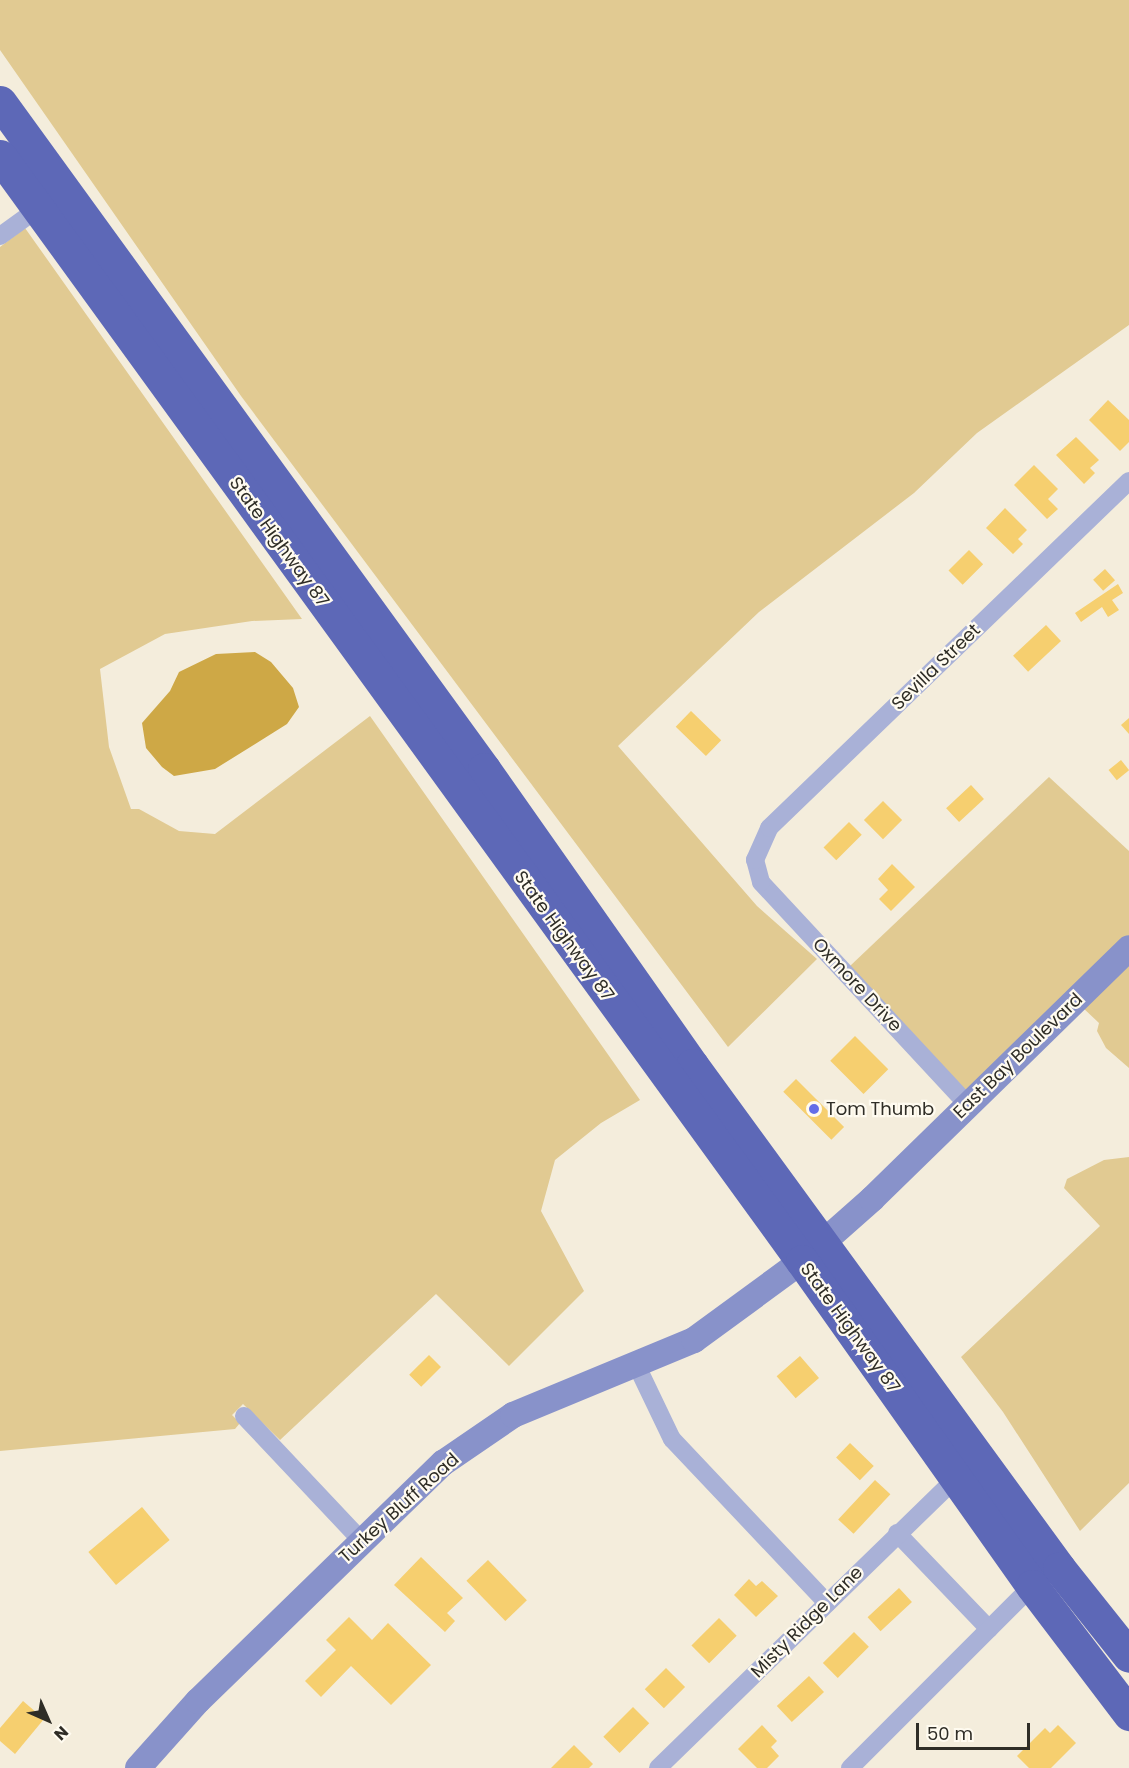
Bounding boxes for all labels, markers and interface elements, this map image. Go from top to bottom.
street label: State Highway 87 [225,473,333,611]
street label: Sevilla Street [887,619,985,715]
street label: State Highway 87 [510,867,618,1005]
street label: Oxmore Drive [808,934,906,1036]
street label: East Bay Boulevard [949,989,1087,1123]
place label: Tom Thumb [826,1098,934,1120]
marker: Tom Thumb [807,1102,821,1116]
street label: State Highway 87 [796,1259,904,1397]
street label: Turkey Bluff Road [335,1449,463,1567]
street label: Misty Ridge Lane [747,1562,867,1682]
north arrow [18,1690,78,1750]
scale bar [919,1711,1033,1749]
text: N [49,1721,73,1745]
text: 50 m [927,1721,973,1746]

